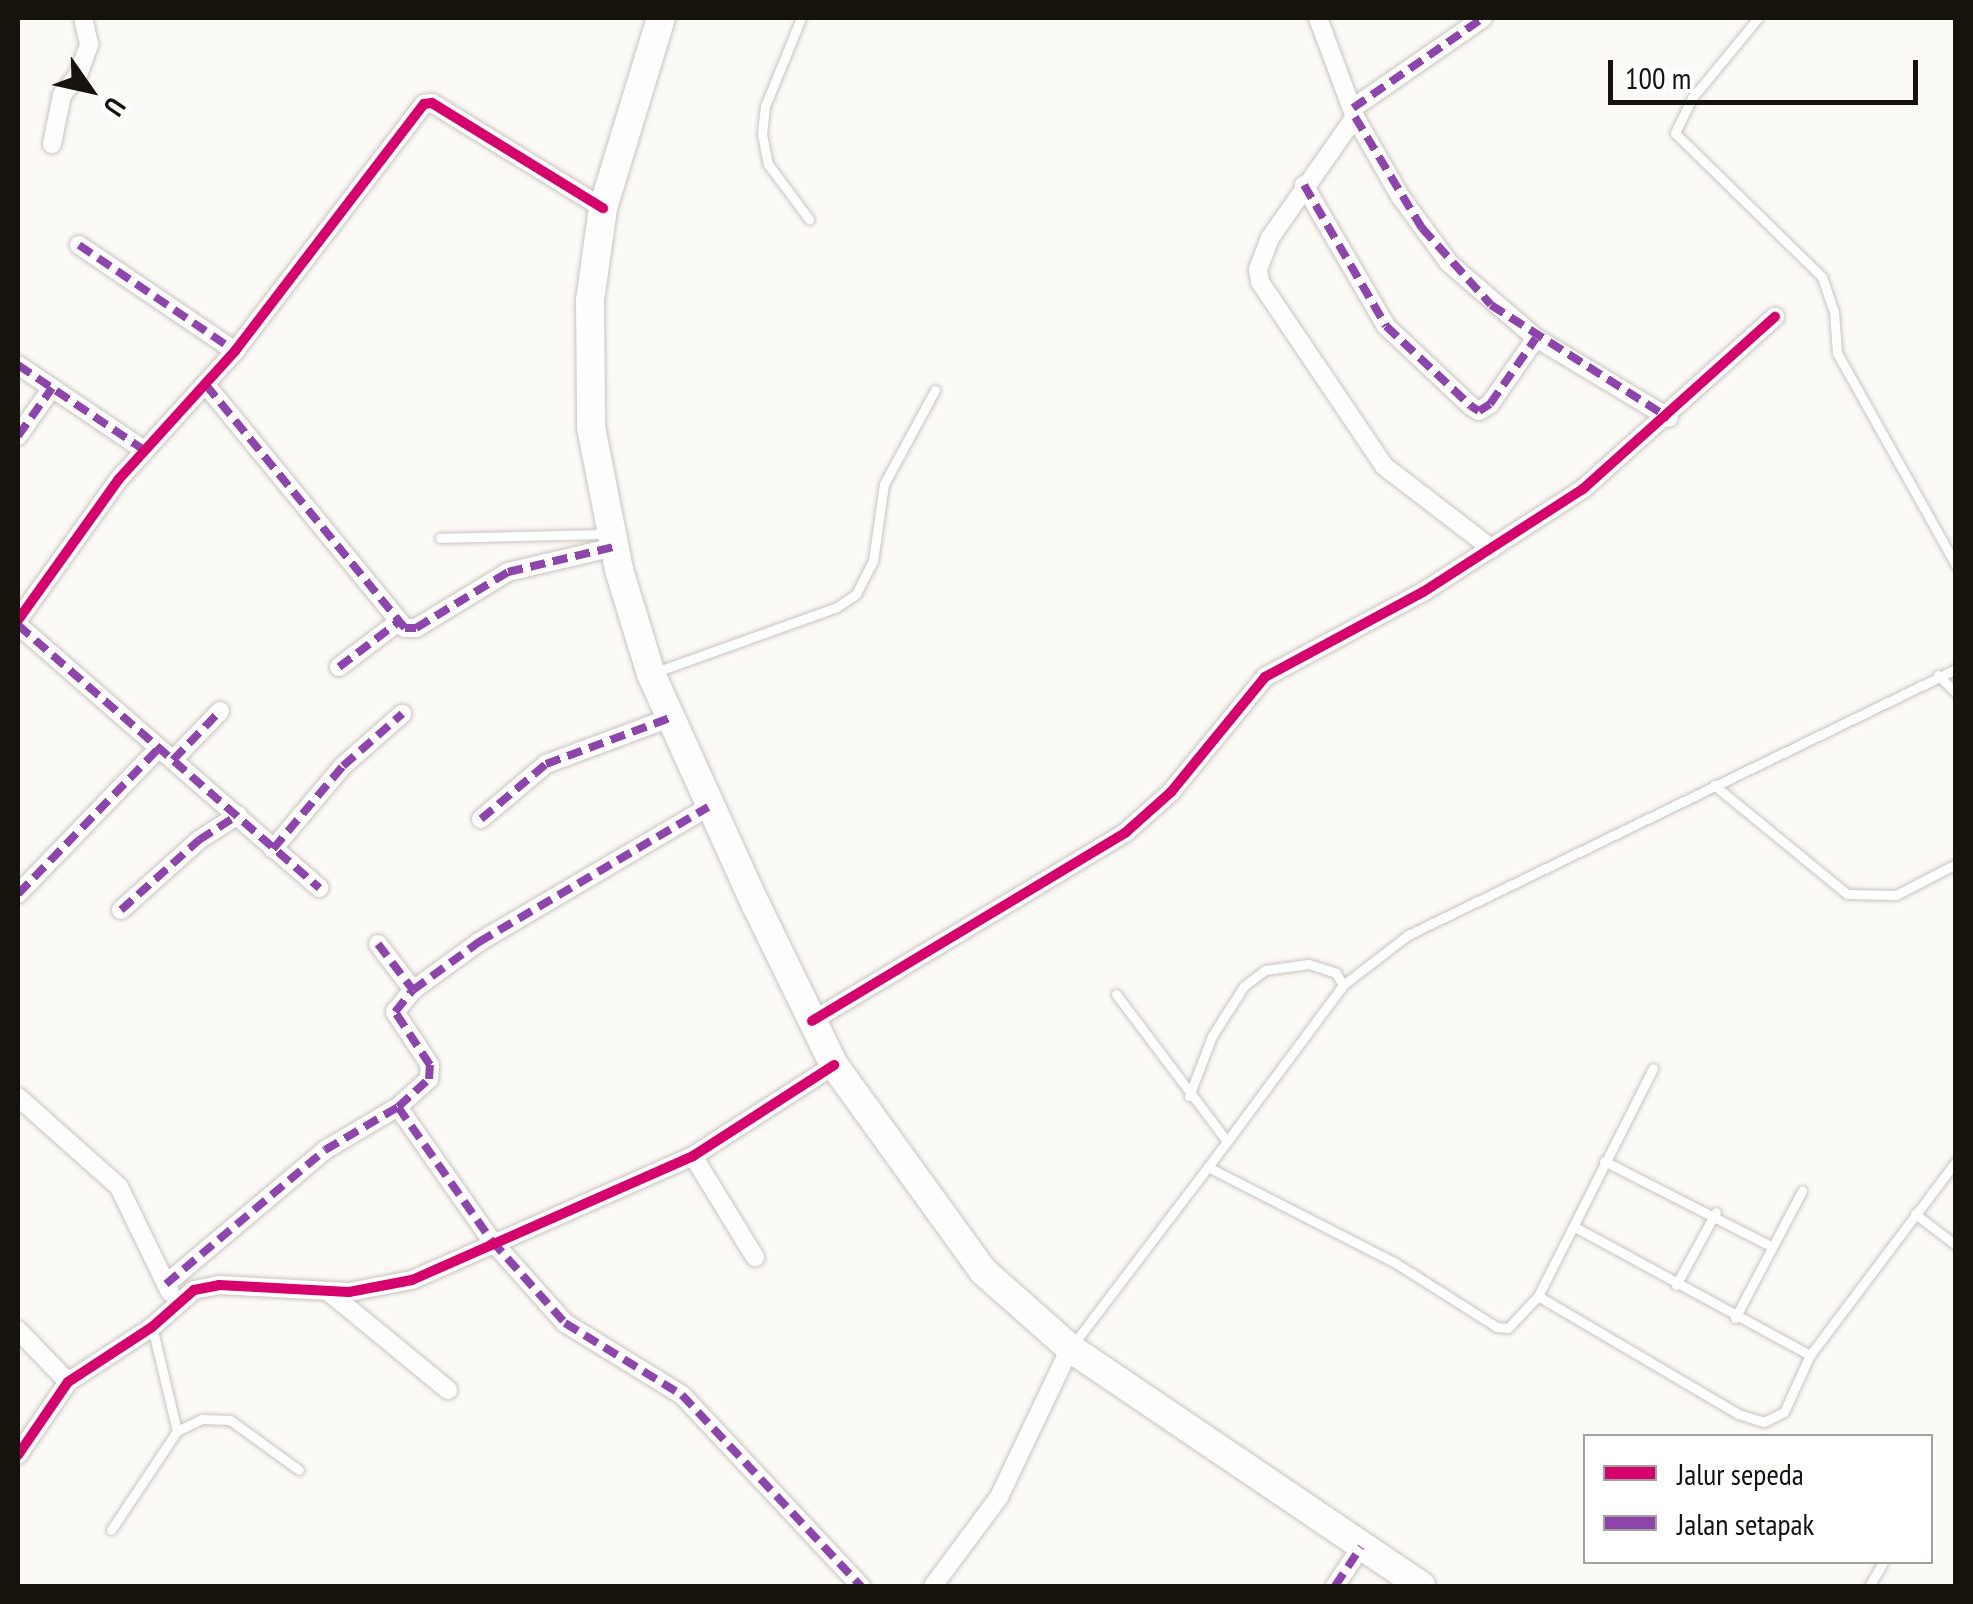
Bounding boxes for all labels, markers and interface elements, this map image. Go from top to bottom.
north arrow [40,40,140,140]
scale bar [1613,40,1923,102]
text: 100 m [1625,58,1691,97]
text: U [96,91,135,123]
legend [1583,1434,1933,1564]
text: Jalur sepeda [1677,1454,1804,1493]
text: Jalan setapak [1677,1504,1814,1543]

